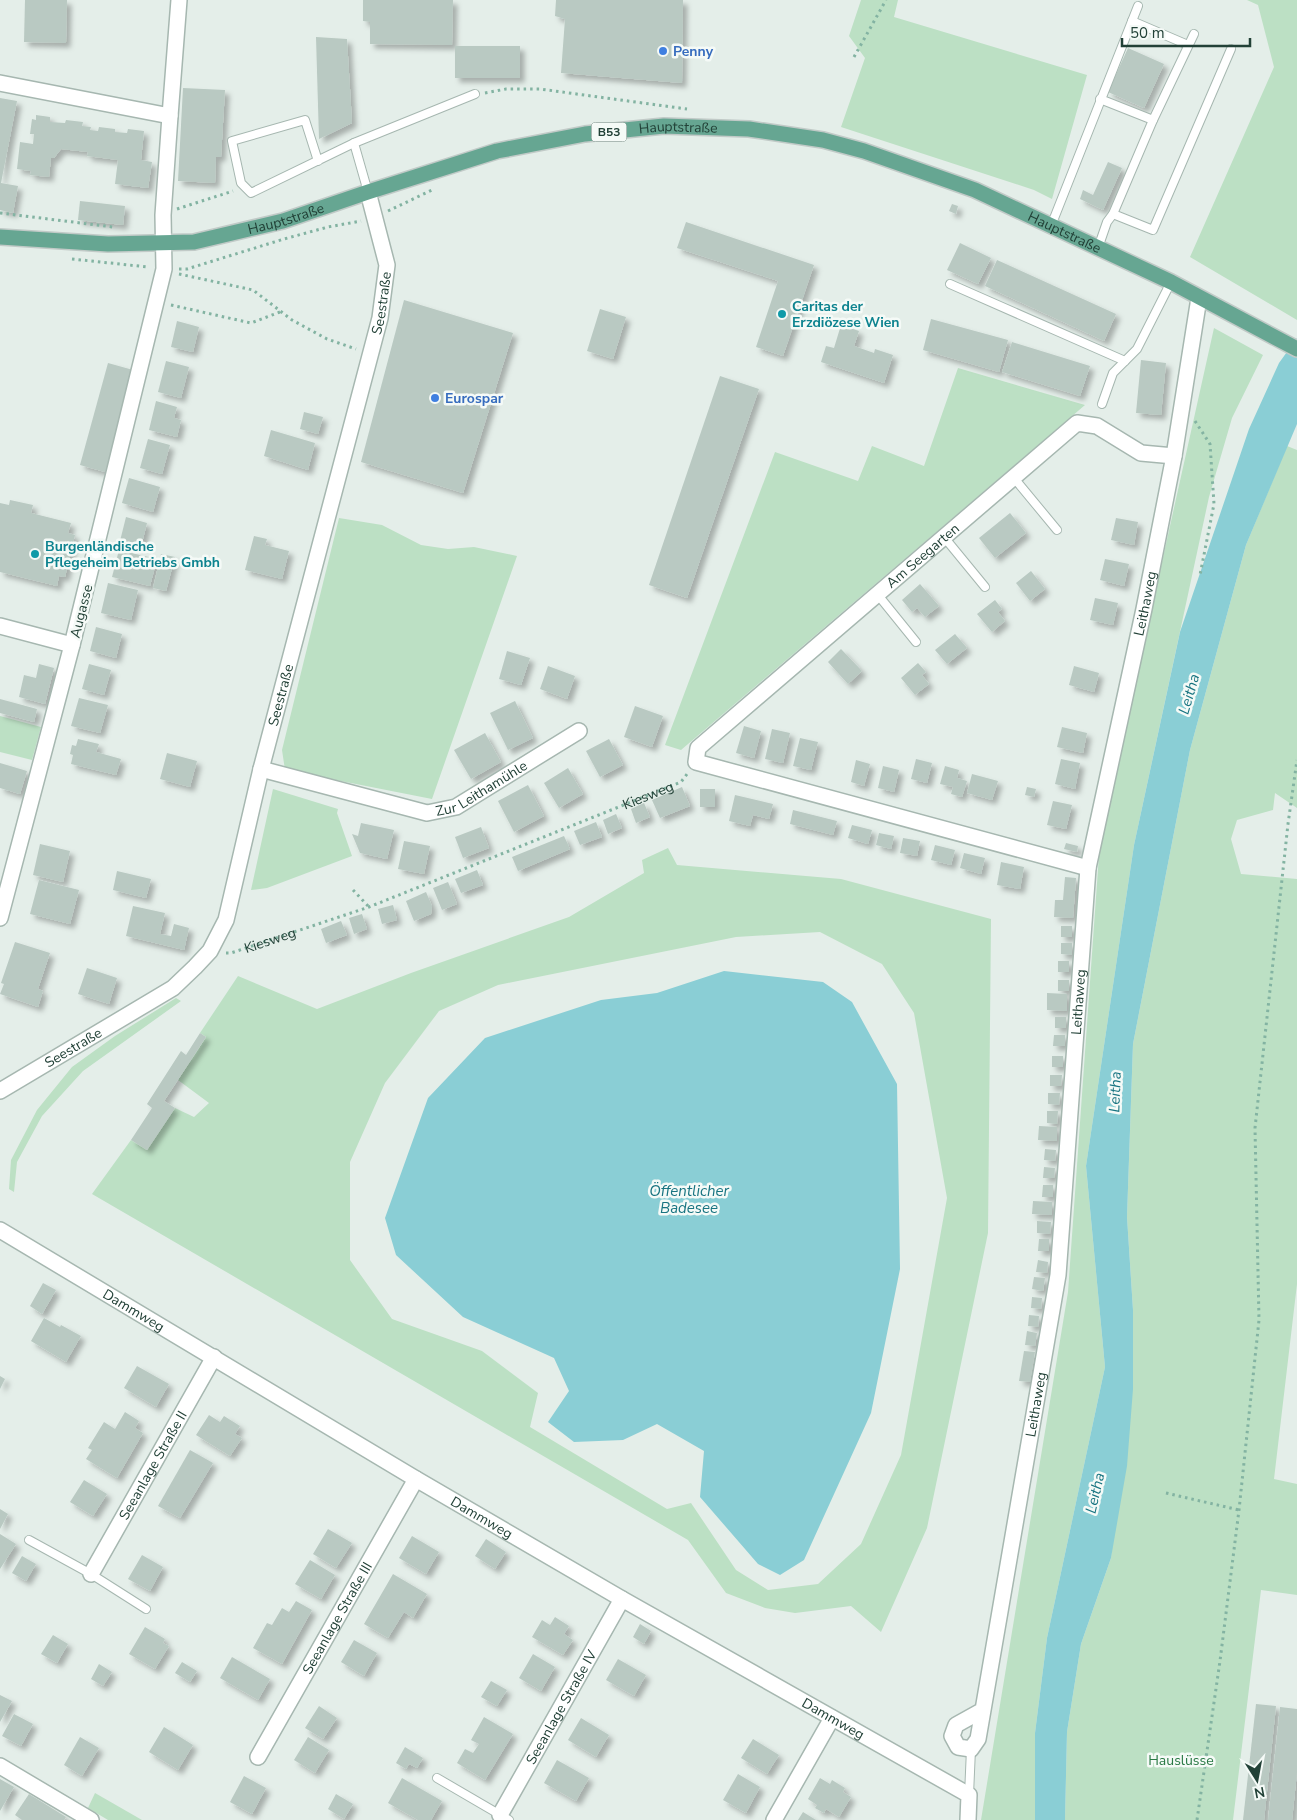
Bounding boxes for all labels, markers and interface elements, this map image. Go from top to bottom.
scale bar [1122,15,1250,47]
text: 50 m [1130,23,1165,43]
place label: Penny [673,42,714,61]
marker: Penny [657,45,669,57]
street label: Hauptstraße [638,117,718,139]
road number: B53 [592,122,626,142]
street label: Hauptstraße [246,199,327,239]
street label: Hauptstraße [1025,207,1104,258]
street label: Seestraße [367,270,396,337]
place label: Caritas der Erzdiözese Wien [792,297,900,332]
marker: Caritas der Erzdiözese Wien [776,308,788,320]
place label: Eurospar [445,389,504,408]
marker: Eurospar [429,392,441,404]
street label: Am Seegarten [882,519,963,593]
place label: Burgenländische Pflegeheim Betriebs Gmbh [45,537,220,572]
marker: Burgenländische Pflegeheim Betriebs Gmbh [29,548,41,560]
street label: Leithaweg [1129,569,1161,638]
street label: Augasse [66,582,97,640]
street label: Seestraße [264,662,298,728]
water label: Leitha [1174,671,1204,717]
street label: Zur Leithamühle [434,756,531,821]
street label: Kiesweg [620,777,676,814]
street label: Kiesweg [242,923,298,958]
street label: Leithaweg [1067,969,1091,1036]
street label: Seestraße [41,1024,105,1072]
water label: Leitha [1104,1071,1126,1113]
water label: Öffentlicher Badesee [649,1181,729,1218]
street label: Dammweg [99,1285,168,1336]
street label: Leithaweg [1021,1370,1051,1439]
street label: Seeanlage Straße II [115,1408,192,1523]
water label: Leitha [1081,1471,1109,1515]
street label: Dammweg [447,1492,516,1543]
street label: Seeanlage Straße III [298,1559,377,1678]
street label: Seeanlage Straße IV [522,1646,601,1768]
street label: Dammweg [798,1694,868,1744]
park label: Hauslüsse [1148,1751,1214,1770]
north arrow [1232,1755,1282,1805]
text: N [1252,1782,1266,1803]

